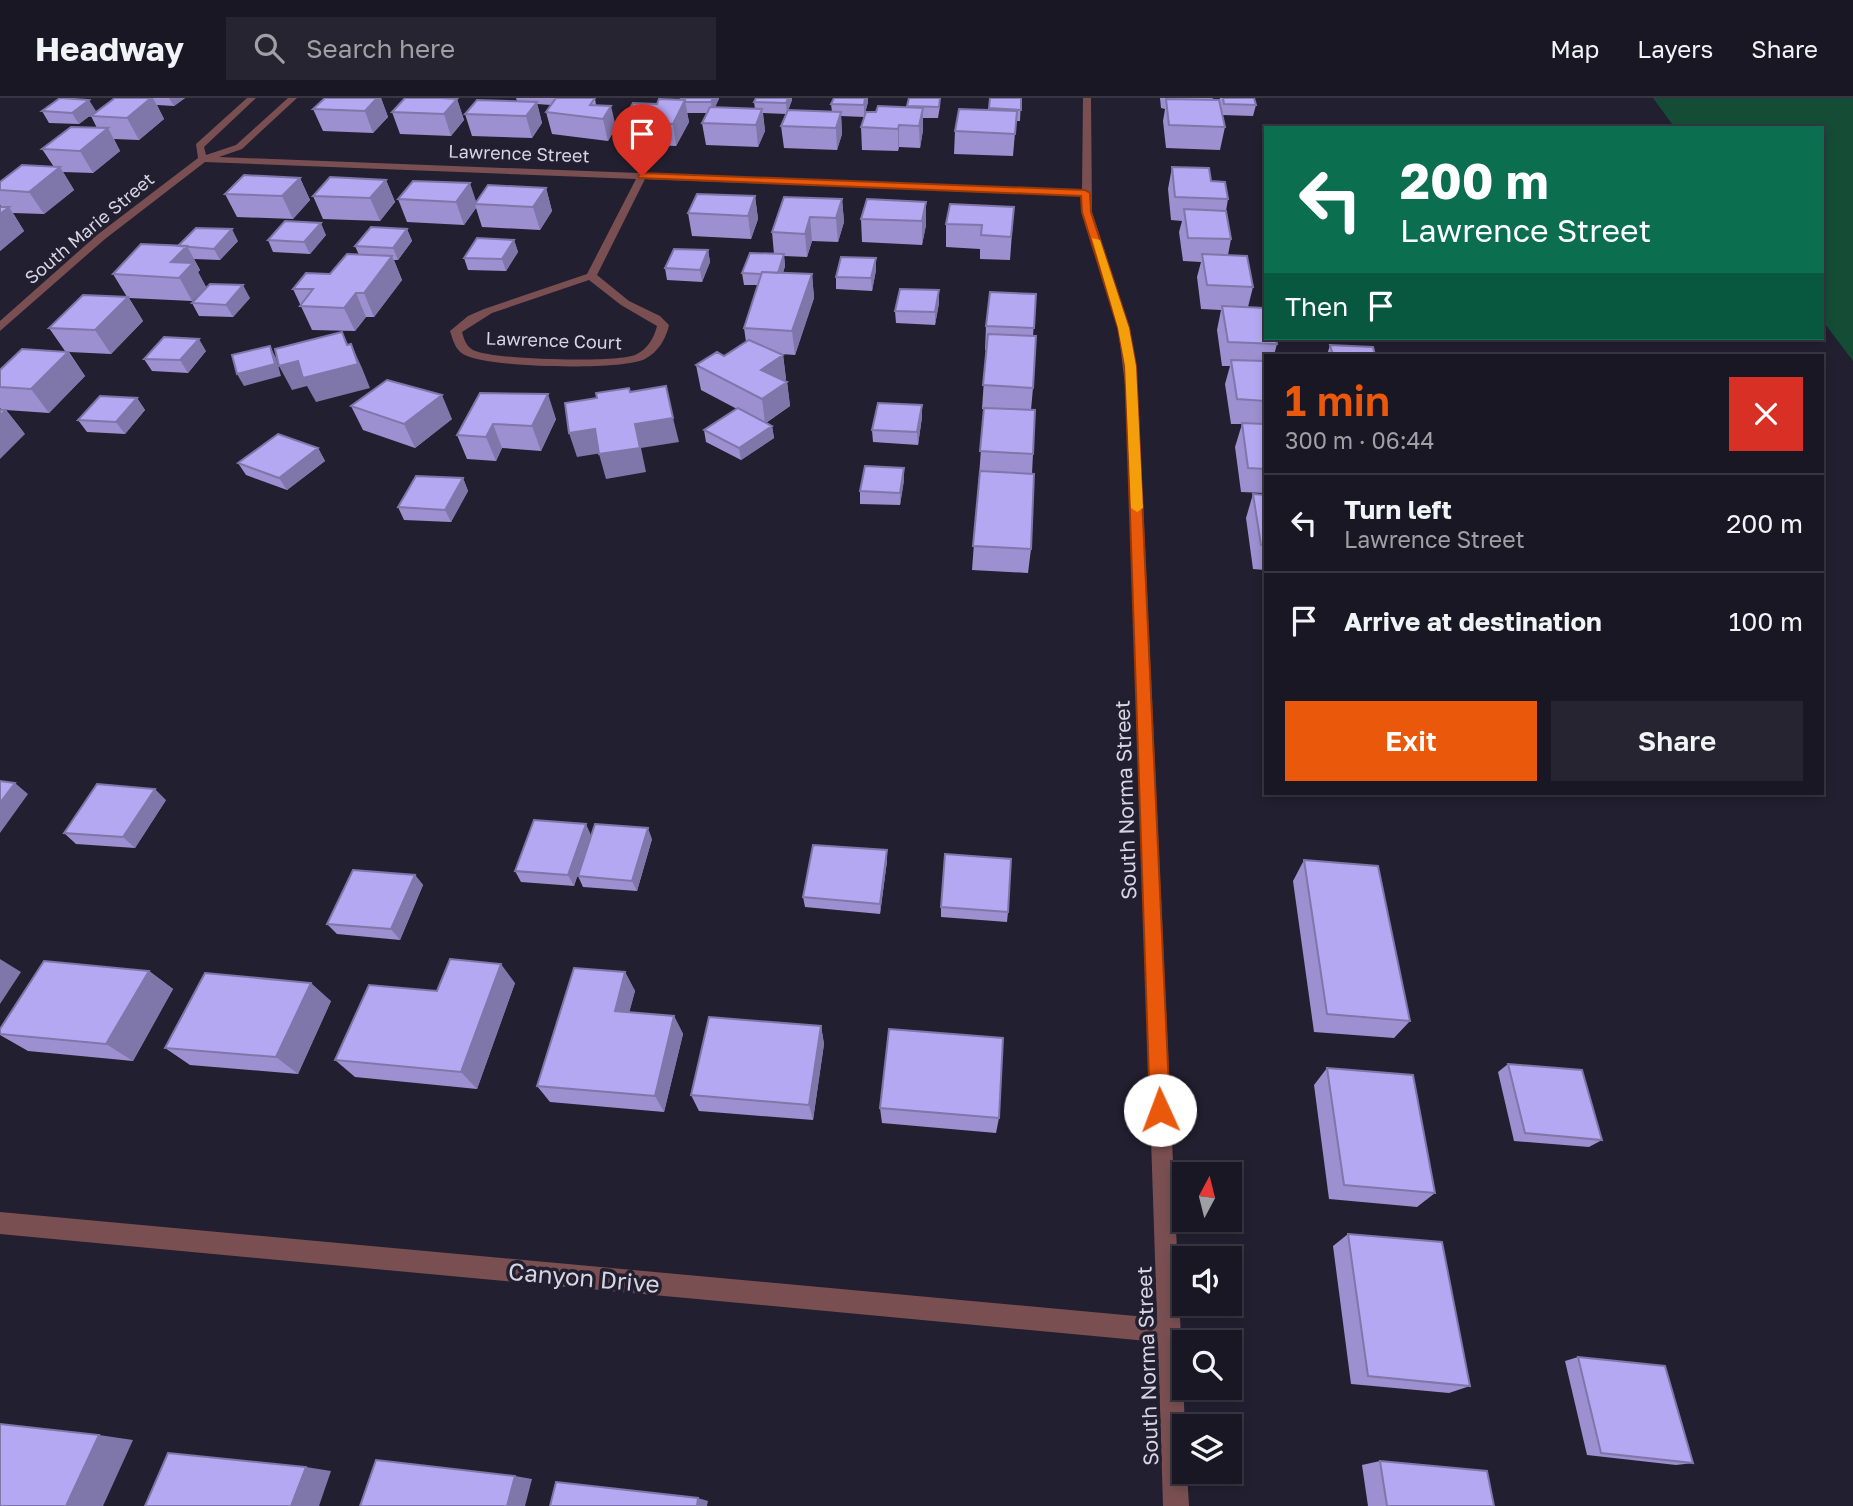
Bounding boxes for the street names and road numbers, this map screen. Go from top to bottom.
street label: Lawrence Street [448,140,590,166]
street label: South Marie Street [20,168,158,288]
street label: Lawrence Court [485,327,623,353]
street label: South Norma Street [1109,700,1141,900]
street label: Canyon Drive [507,1256,661,1298]
street label: South Norma Street [1131,1266,1163,1466]

